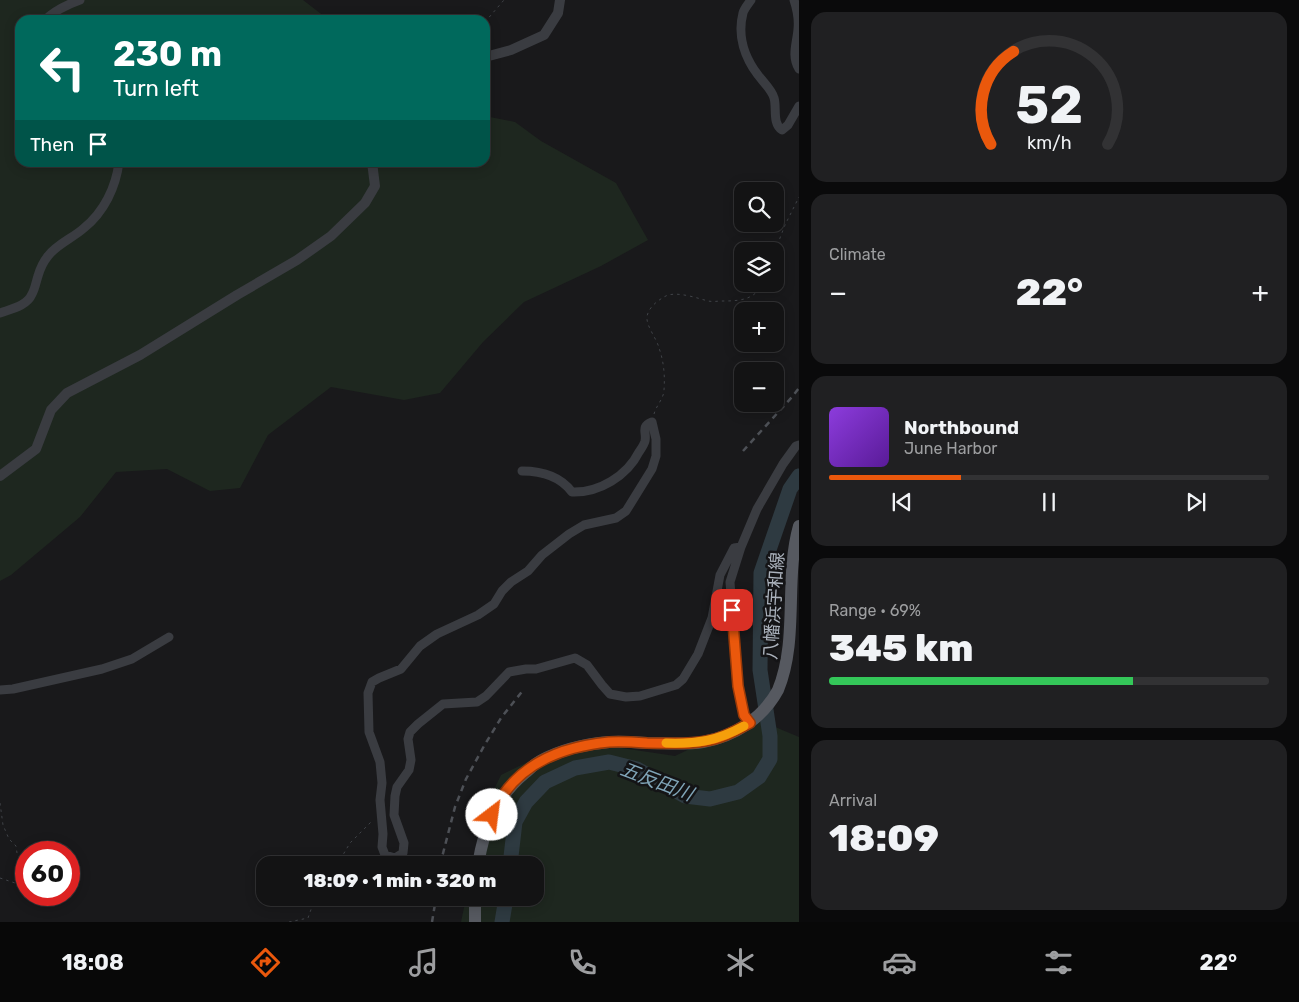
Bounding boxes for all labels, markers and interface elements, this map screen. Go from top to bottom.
text: 230 m [113,33,222,75]
icon: left [30,35,95,100]
text: 52 [1015,74,1083,136]
text: Turn left [113,75,199,102]
icon: arrive [84,130,112,158]
text: km/h [1027,132,1071,153]
text: Then [30,133,74,156]
map controls [734,182,784,412]
button: search [734,182,784,232]
button: layers [734,242,784,292]
text: Climate [829,245,886,264]
text: 22° [1016,269,1083,315]
text: − [829,276,847,309]
text: + [1252,276,1269,309]
button: + [734,302,784,352]
button: − [734,362,784,412]
text: Northbound [904,416,1019,439]
text: June Harbor [904,439,997,458]
icon: previous [888,488,916,516]
icon: pause [1035,488,1063,516]
icon: next [1182,488,1210,516]
street label: 八幡浜宇和線 [759,551,789,661]
pin [711,589,753,631]
icon: arrive [718,596,746,624]
text: Range · 69% [829,601,921,620]
text: 345 km [829,625,973,671]
water label: 五反田川 [617,757,698,807]
position arrow [465,788,517,840]
text: Arrival [829,791,877,810]
text: 18:09 [829,815,939,861]
speed limit sign: 60 [15,841,80,906]
text: 18:09 · 1 min · 320 m [304,869,496,892]
icon: directions [248,945,283,980]
icon: music [406,945,441,980]
icon: phone [565,945,600,980]
icon: climate [723,945,758,980]
icon: car [882,945,917,980]
icon: filters [1041,945,1076,980]
text: 18:08 [62,949,124,976]
text: 22° [1199,949,1237,976]

